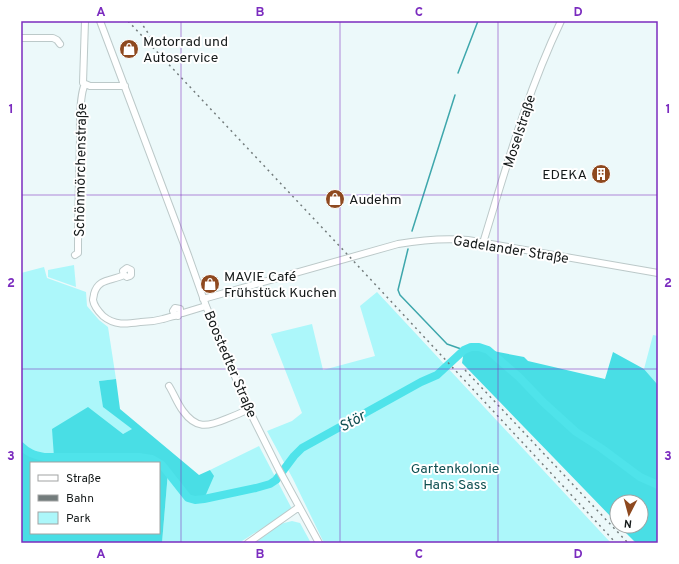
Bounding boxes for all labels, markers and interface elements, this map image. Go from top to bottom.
text: A [96,5,106,21]
text: B [256,5,265,21]
text: C [415,5,423,21]
text: D [573,5,583,21]
place label: Motorrad und Autoservice [143,34,228,67]
shop icon: Motorrad und Autoservice [118,38,140,60]
street label: Moselstraße [501,93,540,170]
text: 1 [8,102,14,118]
text: 1 [665,102,671,118]
street label: Schönmörchenstraße [72,103,91,237]
building icon: EDEKA [590,163,612,185]
place label: EDEKA [542,167,587,184]
shop icon: Audehm [324,188,346,210]
place label: Audehm [349,192,402,209]
street label: Gadelander Straße [452,233,570,268]
place label: MAVIE Café Frühstück Kuchen [224,269,337,302]
shop icon: MAVIE Café Frühstück Kuchen [199,273,221,295]
text: 2 [7,276,15,292]
text: 2 [664,276,672,292]
street label: Boostedter Straße [199,309,260,421]
water label: Stör [336,407,370,437]
text: 3 [7,449,15,465]
text: 3 [664,449,672,465]
park label: Gartenkolonie Hans Sass [411,461,499,494]
legend [30,462,160,534]
text: Straße [66,471,101,487]
text: Bahn [66,491,94,507]
north arrow [609,494,649,534]
text: Park [66,511,91,527]
text: N [623,516,633,530]
text: A [96,547,106,563]
text: B [256,547,265,563]
text: C [415,547,423,563]
text: D [573,547,583,563]

